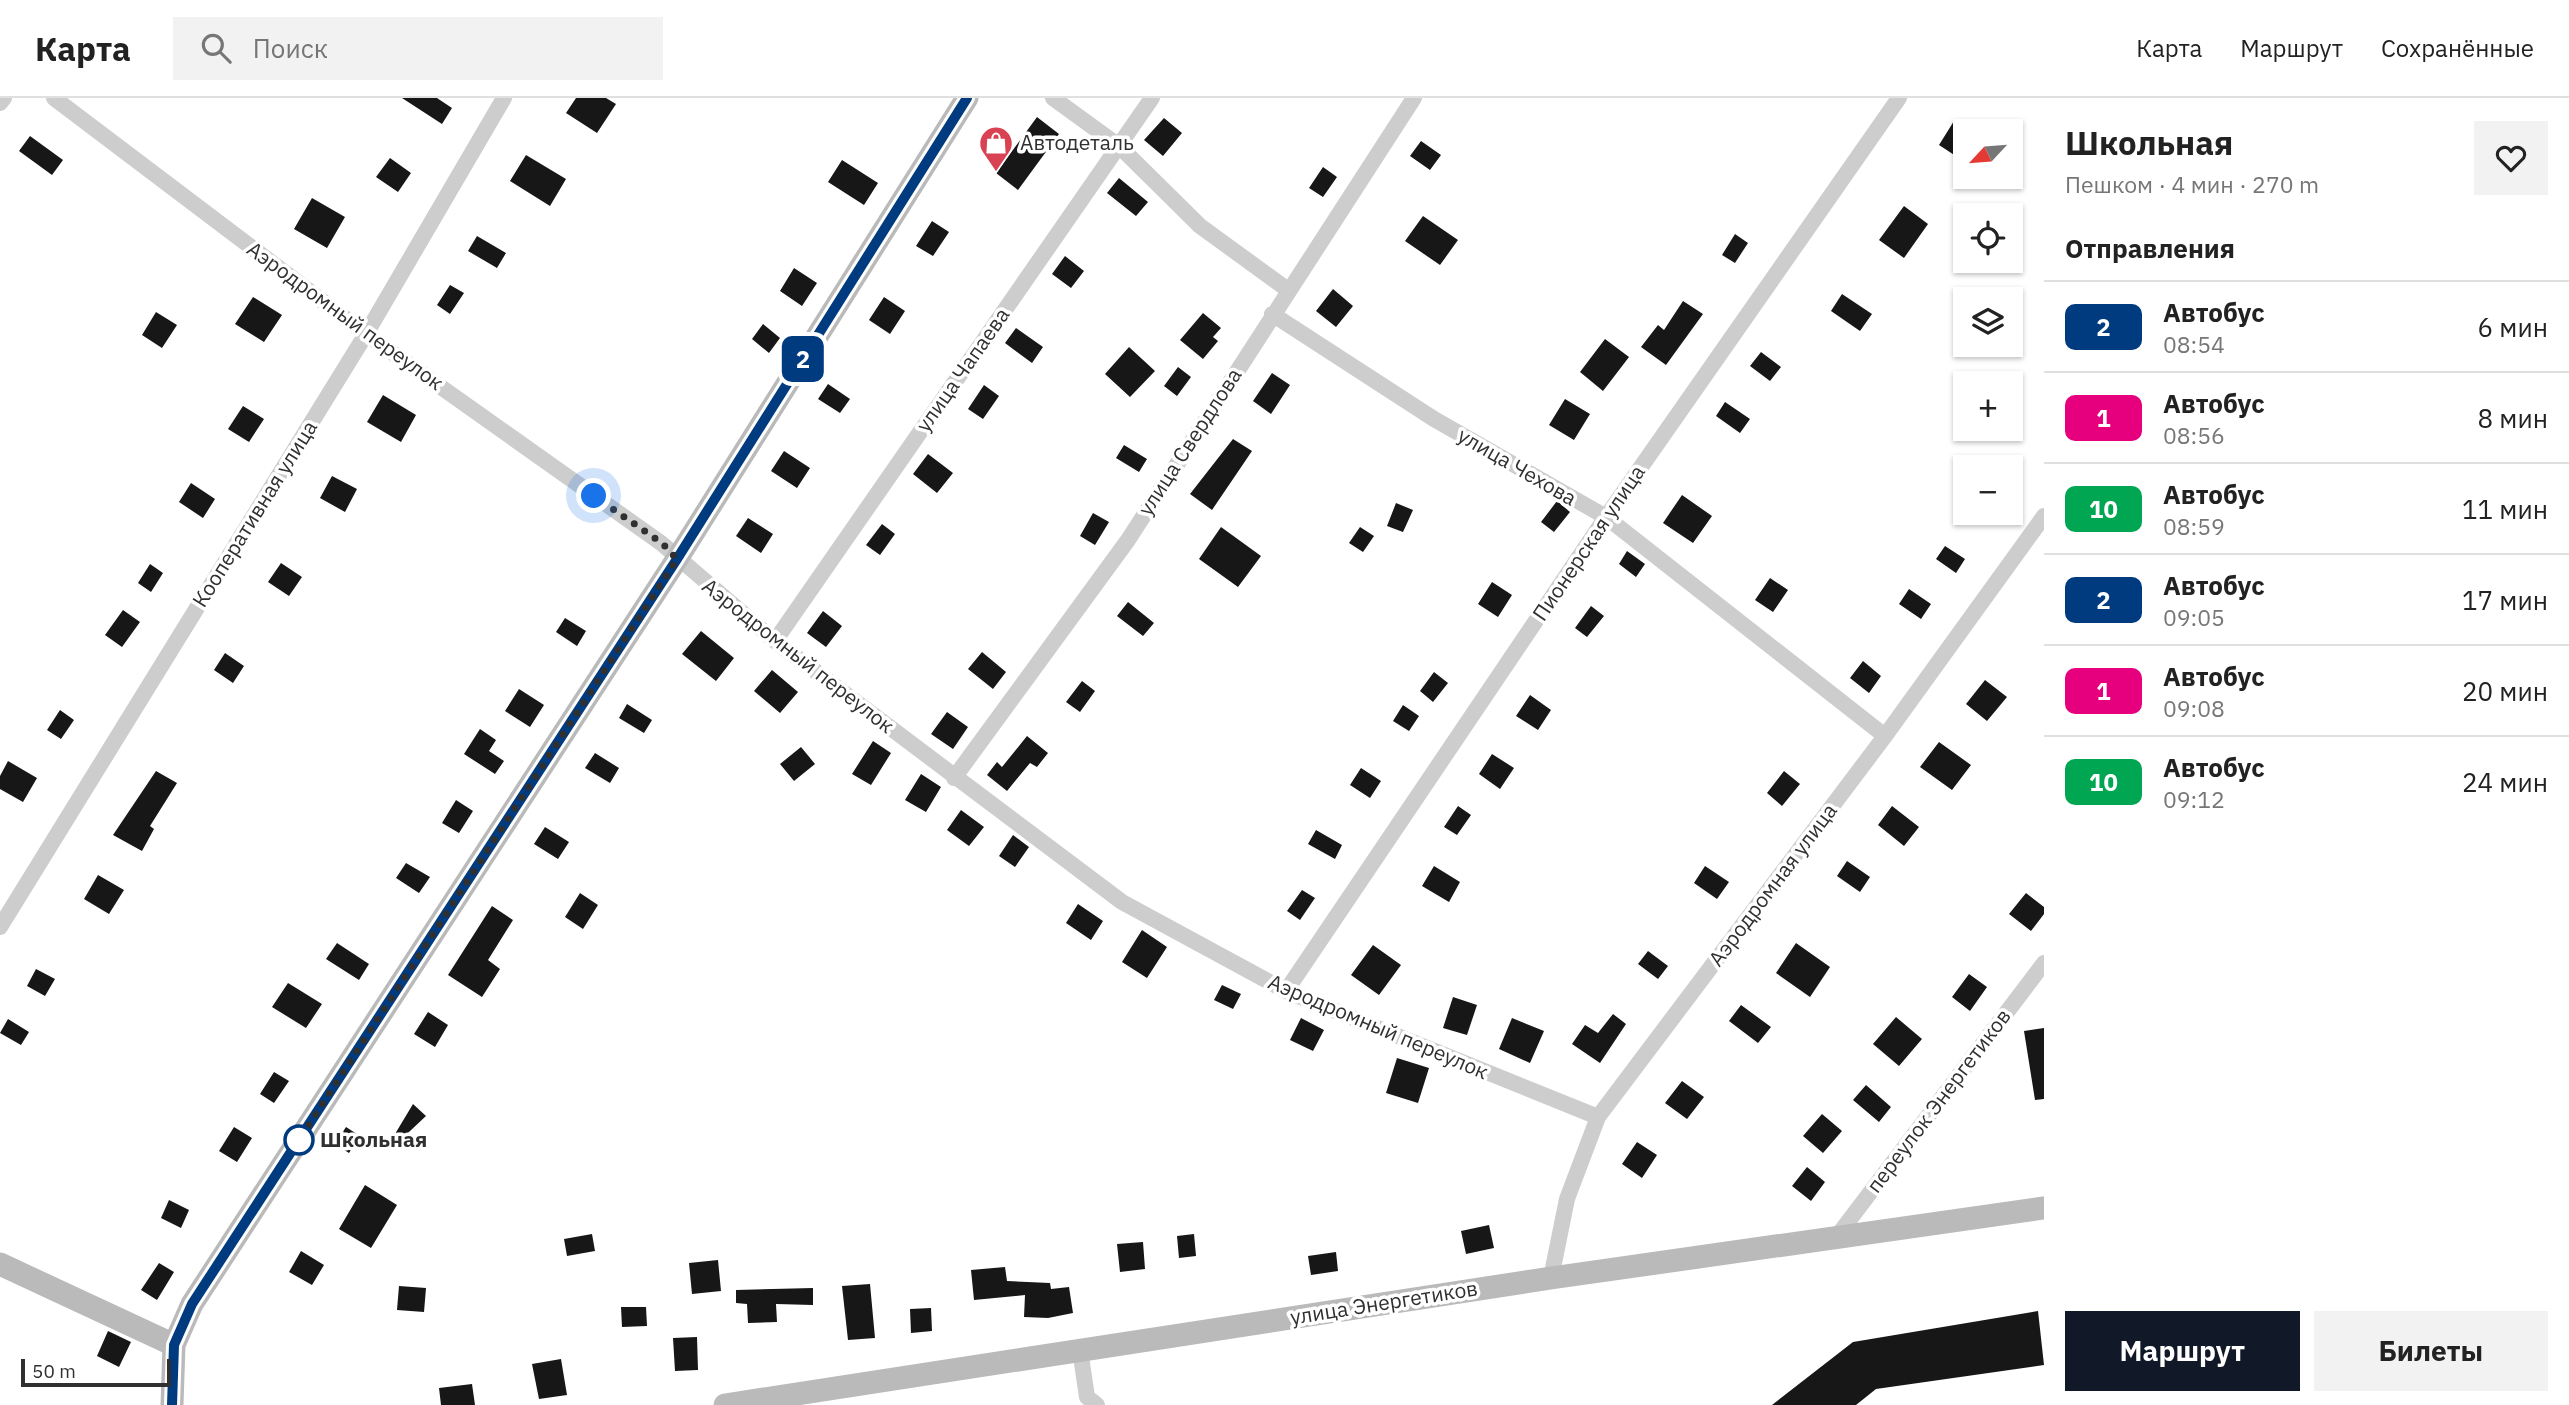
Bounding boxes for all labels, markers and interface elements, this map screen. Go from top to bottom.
search box [173,17,663,80]
text: Карта [35,27,131,70]
icon: search [197,29,235,67]
text: Поиск [253,31,328,65]
text: Карта [2136,32,2202,64]
text: Маршрут [2240,32,2343,64]
text: Сохранённые [2381,32,2534,64]
north arrow [1953,119,2023,189]
map controls [1953,119,2023,525]
text: Школьная [2065,121,2233,164]
button: heart [2474,121,2548,195]
shop icon: Автодеталь [977,124,1015,173]
place label: Автодеталь [1020,128,1134,156]
text: Пешком · 4 мин · 270 m [2065,169,2319,199]
button: locate [1953,203,2023,273]
text: Отправления [2065,231,2235,265]
street label: Аэродромный переулок [242,234,449,396]
button: layers [1953,287,2023,357]
text: Автобус [2163,295,2265,329]
street label: улица Чапаева [909,302,1015,437]
text: 6 мин [2478,310,2548,344]
text: 2 [2096,311,2111,343]
text: 08:54 [2163,329,2225,359]
line badge: 2 [780,336,826,382]
text: 2 [796,343,810,375]
street label: улица Свердлова [1131,362,1247,521]
button: + [1953,371,2023,441]
text: Автобус [2163,386,2265,420]
text: 8 мин [2478,401,2548,435]
text: 1 [2096,402,2111,434]
street label: Кооперативная улица [185,415,323,612]
text: 08:56 [2163,420,2225,450]
street label: улица Чехова [1453,421,1582,511]
button: − [1953,455,2023,525]
street label: Пионерская улица [1526,459,1651,626]
text: Автобус [2163,477,2265,511]
your location [576,478,611,513]
text: 11 мин [2462,492,2548,526]
text: 10 [2089,493,2118,525]
text: 08:59 [2163,511,2225,541]
text: Автобус [2163,568,2265,602]
street label: Аэродромный переулок [697,571,900,739]
text: 17 мин [2462,583,2548,617]
text: 2 [2096,584,2111,616]
text: 09:05 [2163,602,2225,632]
text: Автобус [2163,659,2265,693]
text: 20 мин [2462,674,2548,708]
text: 1 [2096,675,2111,707]
text: 09:08 [2163,693,2225,723]
text: Автобус [2163,750,2265,784]
text: 24 мин [2462,765,2548,799]
text: 10 [2089,766,2118,798]
text: 09:12 [2163,784,2225,814]
street label: Аэродромная улица [1702,797,1843,972]
street label: Аэродромный переулок [1264,967,1493,1085]
street label: переулок Энергетиков [1860,1003,2017,1198]
marker: Школьная [284,1125,314,1155]
place label: Школьная [320,1125,427,1153]
street label: улица Энергетиков [1288,1273,1480,1331]
button: Маршрут [2065,1311,2300,1391]
button: Билеты [2314,1311,2548,1391]
scale bar [21,1356,172,1388]
text: 50 m [32,1359,76,1383]

